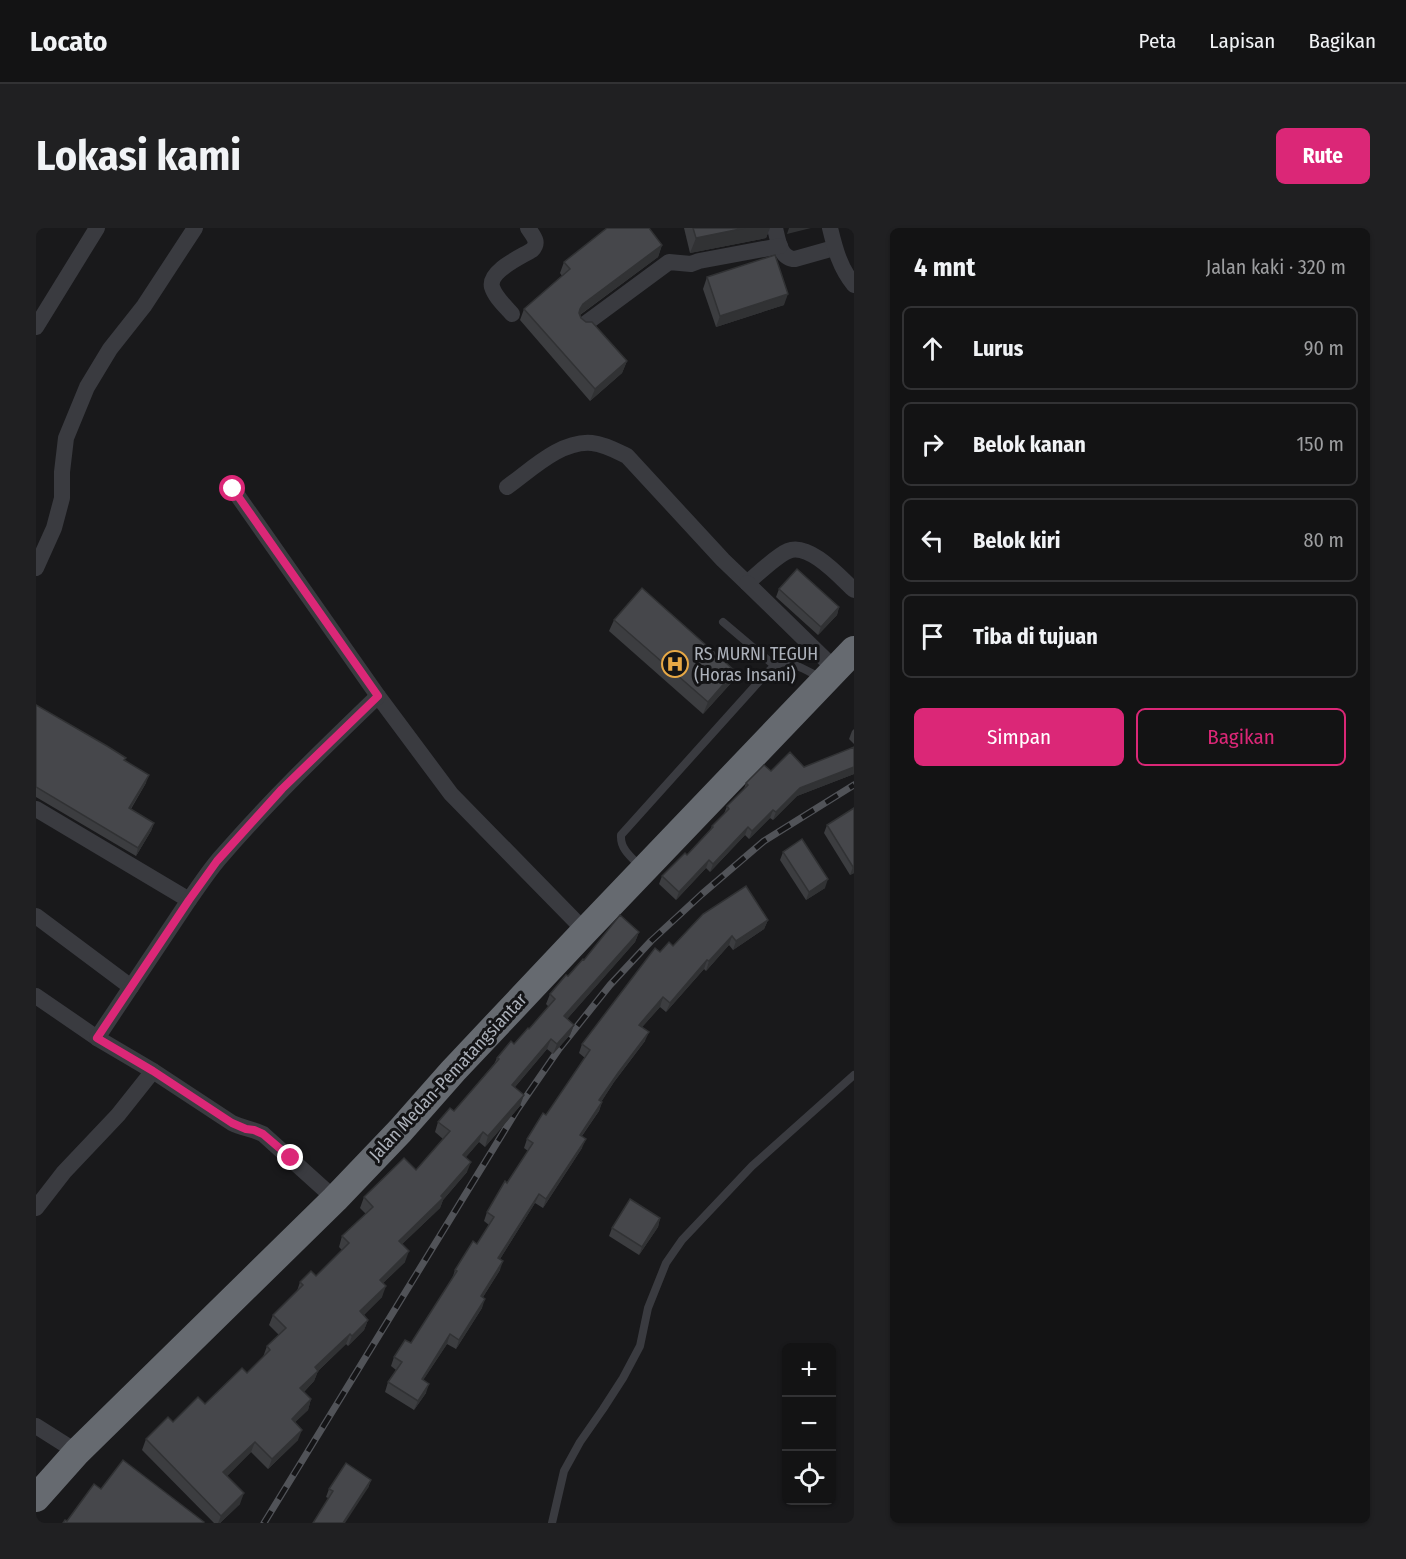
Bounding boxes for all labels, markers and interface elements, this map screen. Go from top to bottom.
text: Locato [30,25,108,58]
text: Peta [1139,28,1176,54]
text: Lapisan [1209,28,1275,54]
text: Bagikan [1308,28,1376,54]
button: Rute [1276,128,1370,184]
text: Lokasi kami [36,131,241,181]
text: 4 mnt [914,252,975,283]
text: Jalan kaki · 320 m [1206,255,1346,279]
icon: ahead [916,332,949,365]
text: Lurus [973,335,1023,362]
text: 90 m [1304,336,1344,360]
icon: right [916,428,949,461]
text: Belok kanan [973,431,1086,458]
text: 150 m [1297,432,1344,456]
route start [219,475,245,501]
icon: left [916,524,949,557]
text: Belok kiri [973,527,1061,554]
text: 80 m [1304,528,1344,552]
icon: arrive [916,620,949,653]
text: Tiba di tujuan [973,623,1098,650]
place label: RS MURNI TEGUH (Horas Insani) [694,643,818,686]
hospital icon: RS MURNI TEGUH (Horas Insani) [660,649,690,679]
button: Simpan [914,708,1124,766]
button: Bagikan [1136,708,1346,766]
street label: Jalan Medan-Pematangsiantar [365,988,532,1165]
route end [277,1144,303,1170]
map controls [782,1343,836,1505]
button: + [782,1343,836,1397]
button: − [782,1397,836,1451]
button: locate [782,1451,836,1505]

